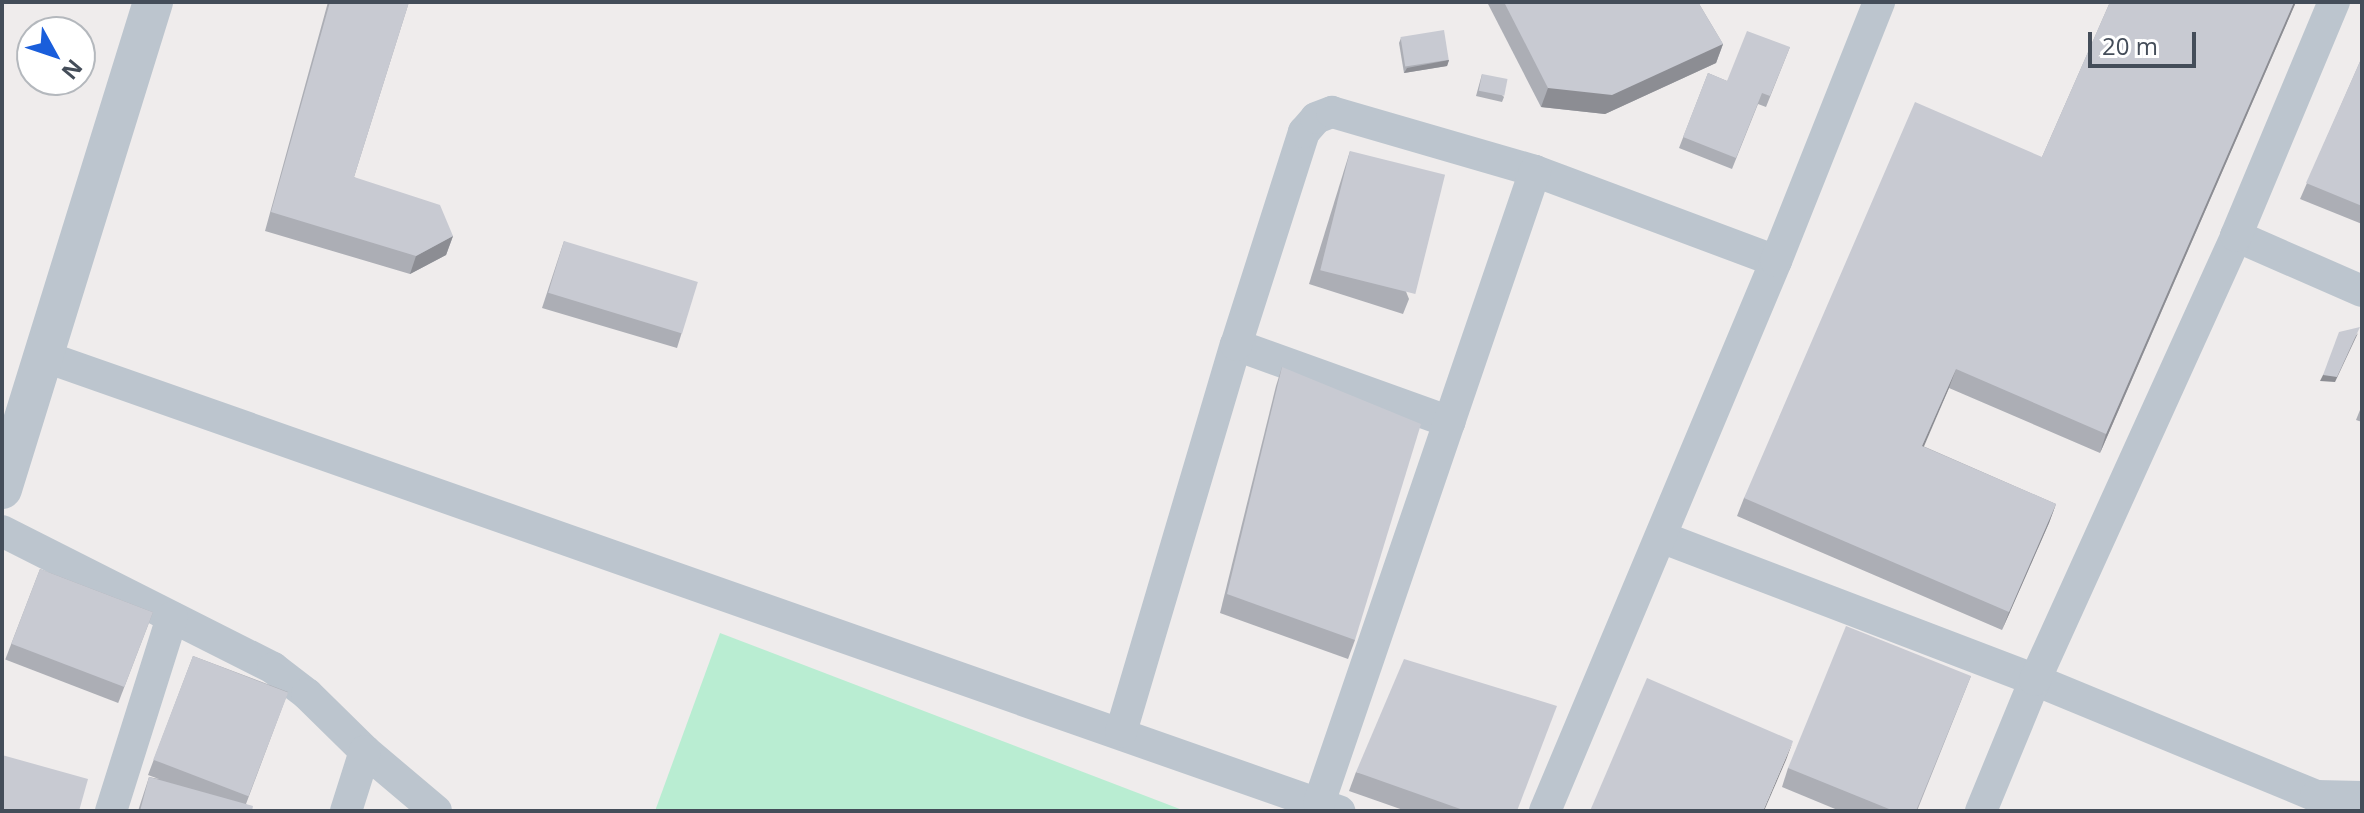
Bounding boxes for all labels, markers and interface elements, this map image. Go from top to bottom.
north arrow [16,16,96,96]
scale bar [2092,16,2200,66]
text: 20 m [2102,29,2158,62]
text: N [56,54,90,87]

